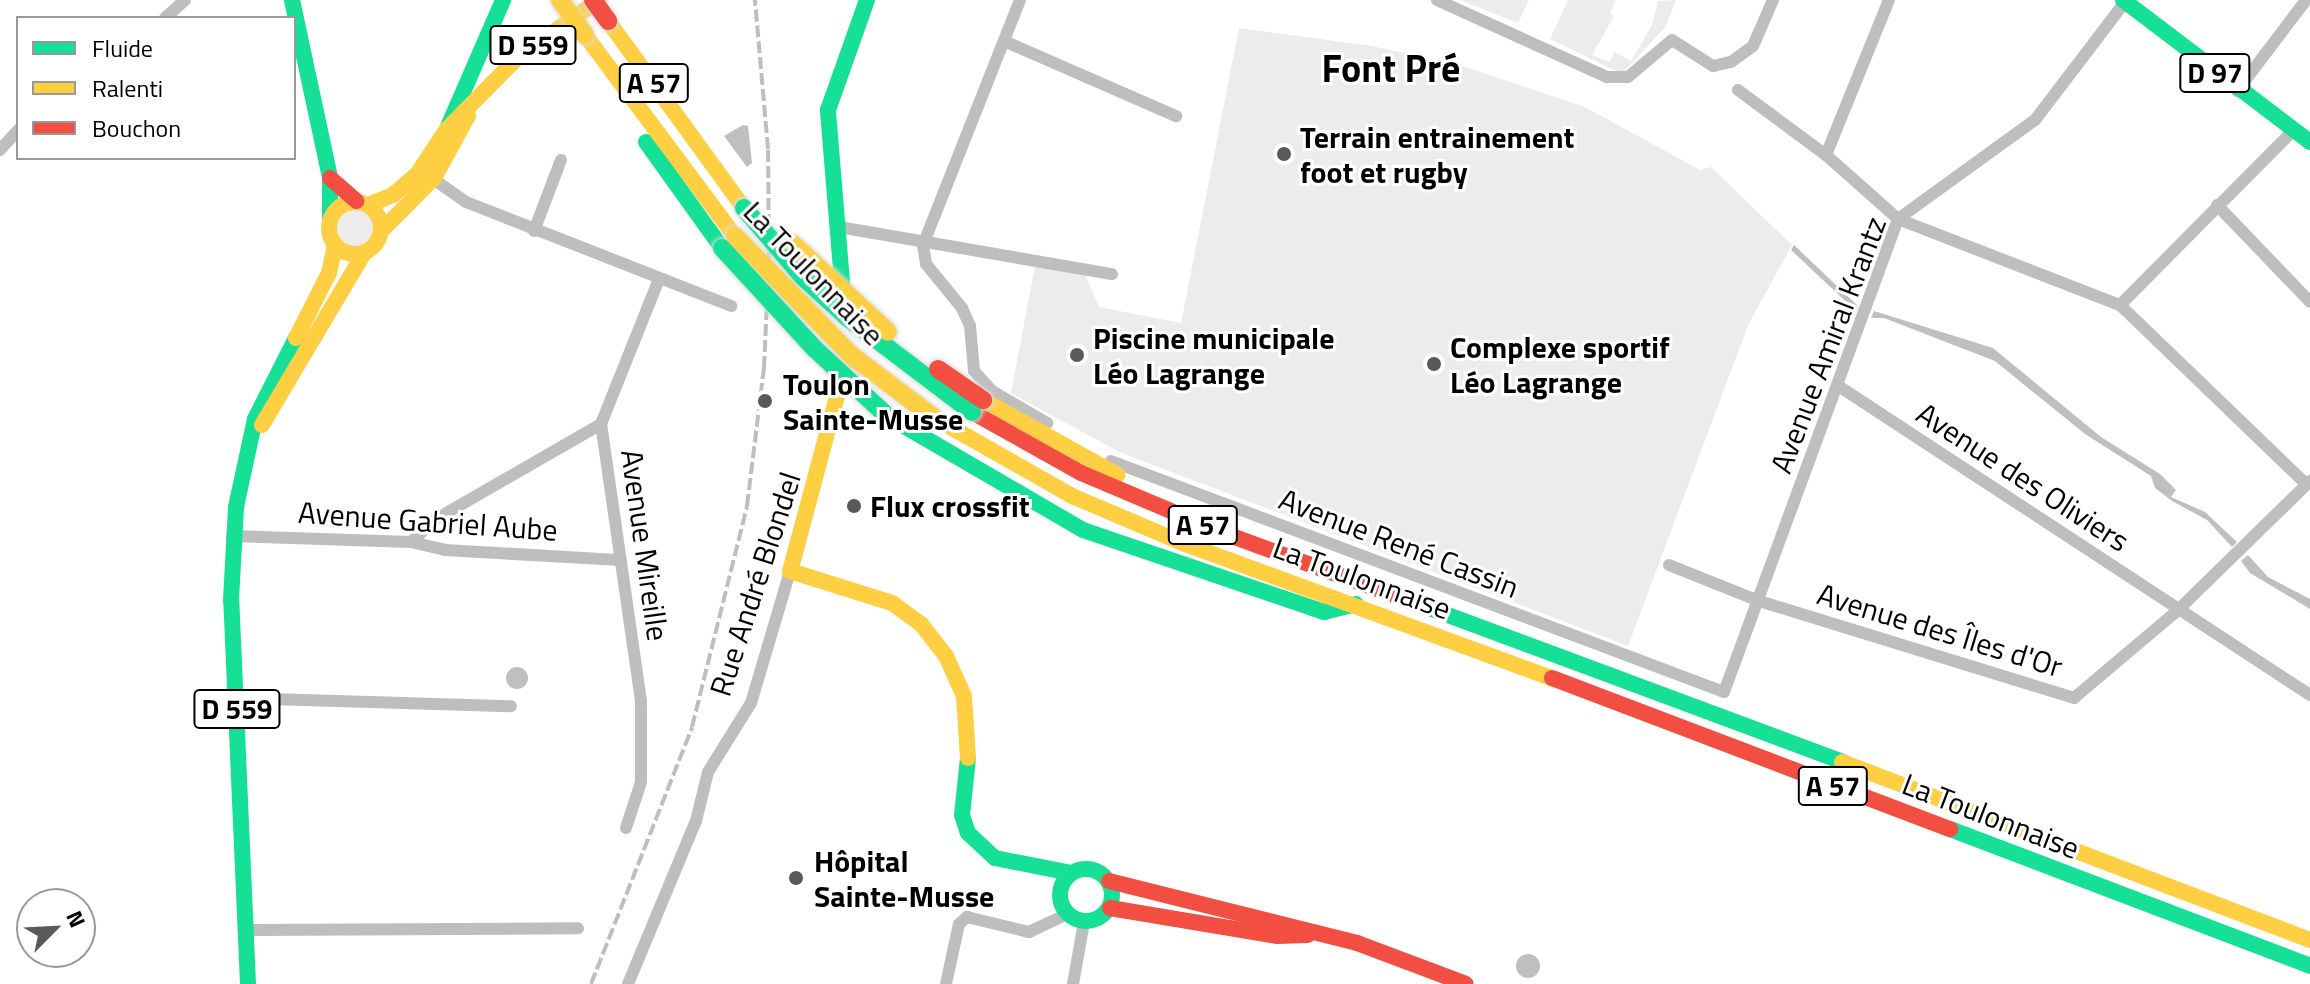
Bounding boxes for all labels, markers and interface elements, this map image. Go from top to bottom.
legend [16,16,296,160]
road number: D 559 [489,21,577,69]
text: Fluide [92,30,153,66]
district label: Font Pré [1322,46,1460,92]
road number: D 97 [2179,49,2251,97]
road number: A 57 [618,59,690,107]
text: Ralenti [92,70,163,106]
text: Bouchon [92,110,181,146]
place label: Terrain entrainement foot et rugby [1300,119,1574,190]
marker: Terrain entrainement foot et rugby [1275,145,1293,163]
street label: La Toulonnaise [736,193,892,353]
street label: Avenue Amiral Krantz [1763,212,1893,478]
place label: Piscine municipale Léo Lagrange [1093,320,1334,390]
place label: Complexe sportif Léo Lagrange [1450,329,1670,400]
marker: Piscine municipale Léo Lagrange [1068,346,1086,364]
marker: Complexe sportif Léo Lagrange [1425,355,1443,373]
place label: Toulon Sainte-Musse [783,366,963,436]
marker: Toulon Sainte-Musse [754,390,776,412]
street label: Avenue des Oliviers [1910,395,2136,559]
street label: Avenue Mireille [614,447,676,643]
street label: Rue André Blondel [702,468,808,700]
street label: Avenue René Cassin [1274,481,1524,605]
place label: Flux crossfit [870,488,1030,524]
street label: Avenue Gabriel Aube [297,494,559,548]
marker: Flux crossfit [845,497,863,515]
road number: A 57 [1167,501,1239,549]
street label: La Toulonnaise [1268,529,1456,627]
street label: Avenue des Îles d'Or [1813,576,2067,684]
road number: D 559 [193,685,281,733]
road number: A 57 [1797,762,1869,810]
street label: La Toulonnaise [1897,766,2085,866]
place label: Hôpital Sainte-Musse [814,843,994,914]
marker: Hôpital Sainte-Musse [785,867,807,889]
north arrow [16,888,96,968]
text: N [57,905,95,933]

